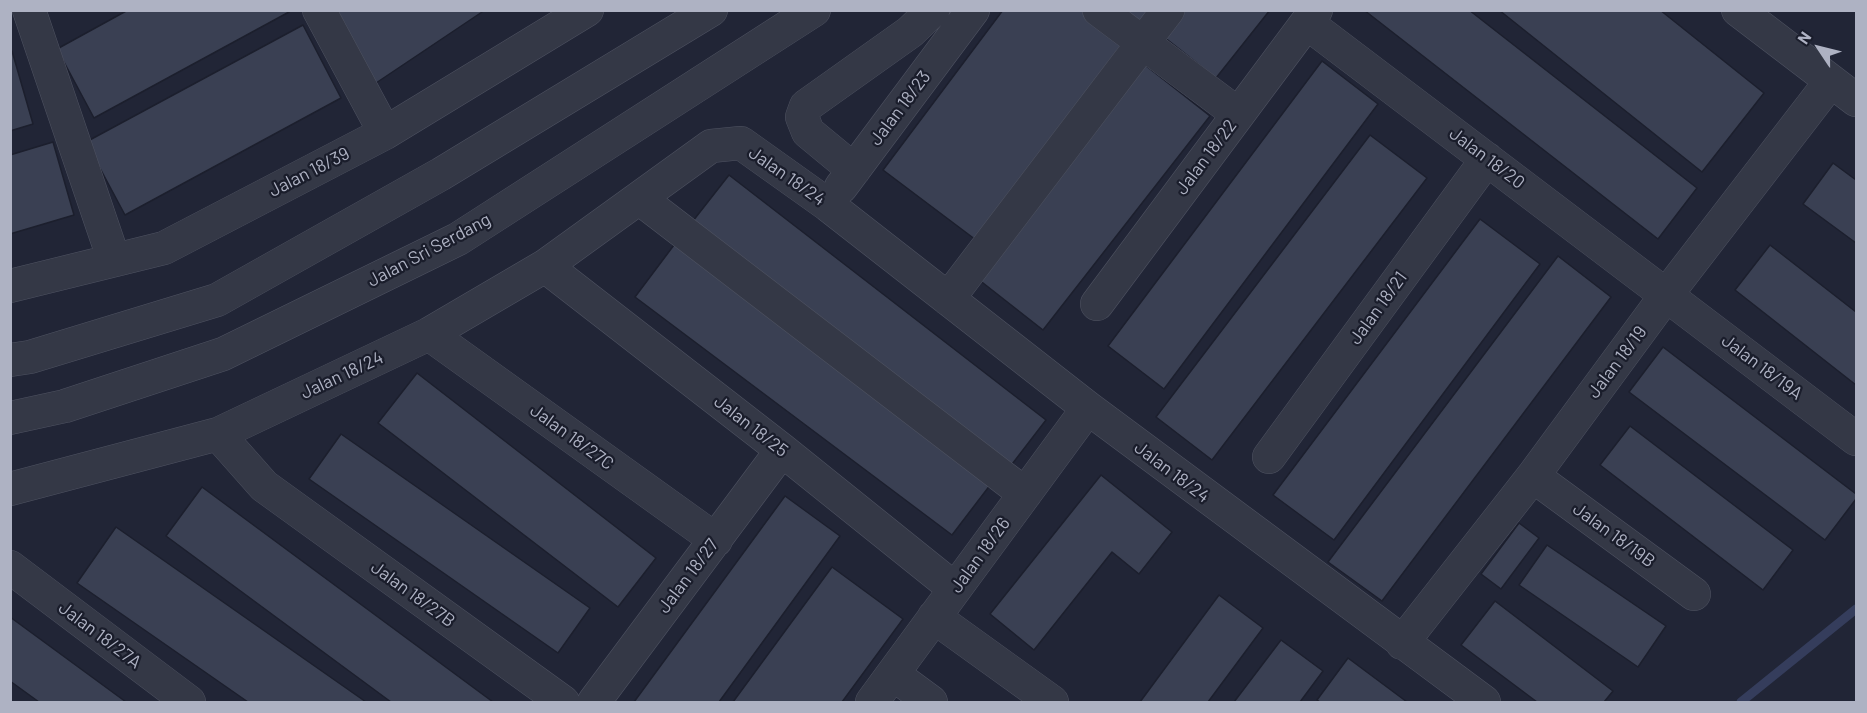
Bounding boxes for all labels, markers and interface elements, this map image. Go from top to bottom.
north arrow [1789,18,1849,78]
text: N [1793,28,1815,47]
street label: Jalan 18/23 [865,66,935,150]
street label: Jalan 18/22 [1171,115,1241,199]
street label: Jalan 18/20 [1445,123,1529,193]
street label: Jalan 18/39 [265,142,353,202]
street label: Jalan 18/24 [744,142,830,210]
street label: Jalan Sri Serdang [364,208,494,292]
street label: Jalan 18/21 [1344,267,1412,349]
street label: Jalan 18/19 [1583,322,1651,402]
street label: Jalan 18/19A [1717,330,1807,404]
street label: Jalan 18/24 [297,346,387,404]
street label: Jalan 18/25 [710,390,792,462]
street label: Jalan 18/27C [526,399,618,475]
street label: Jalan 18/24 [1130,437,1214,507]
street label: Jalan 18/19B [1569,498,1659,572]
street label: Jalan 18/26 [945,513,1015,597]
street label: Jalan 18/27 [653,535,723,617]
street label: Jalan 18/27B [367,556,459,632]
street label: Jalan 18/27A [54,597,146,673]

